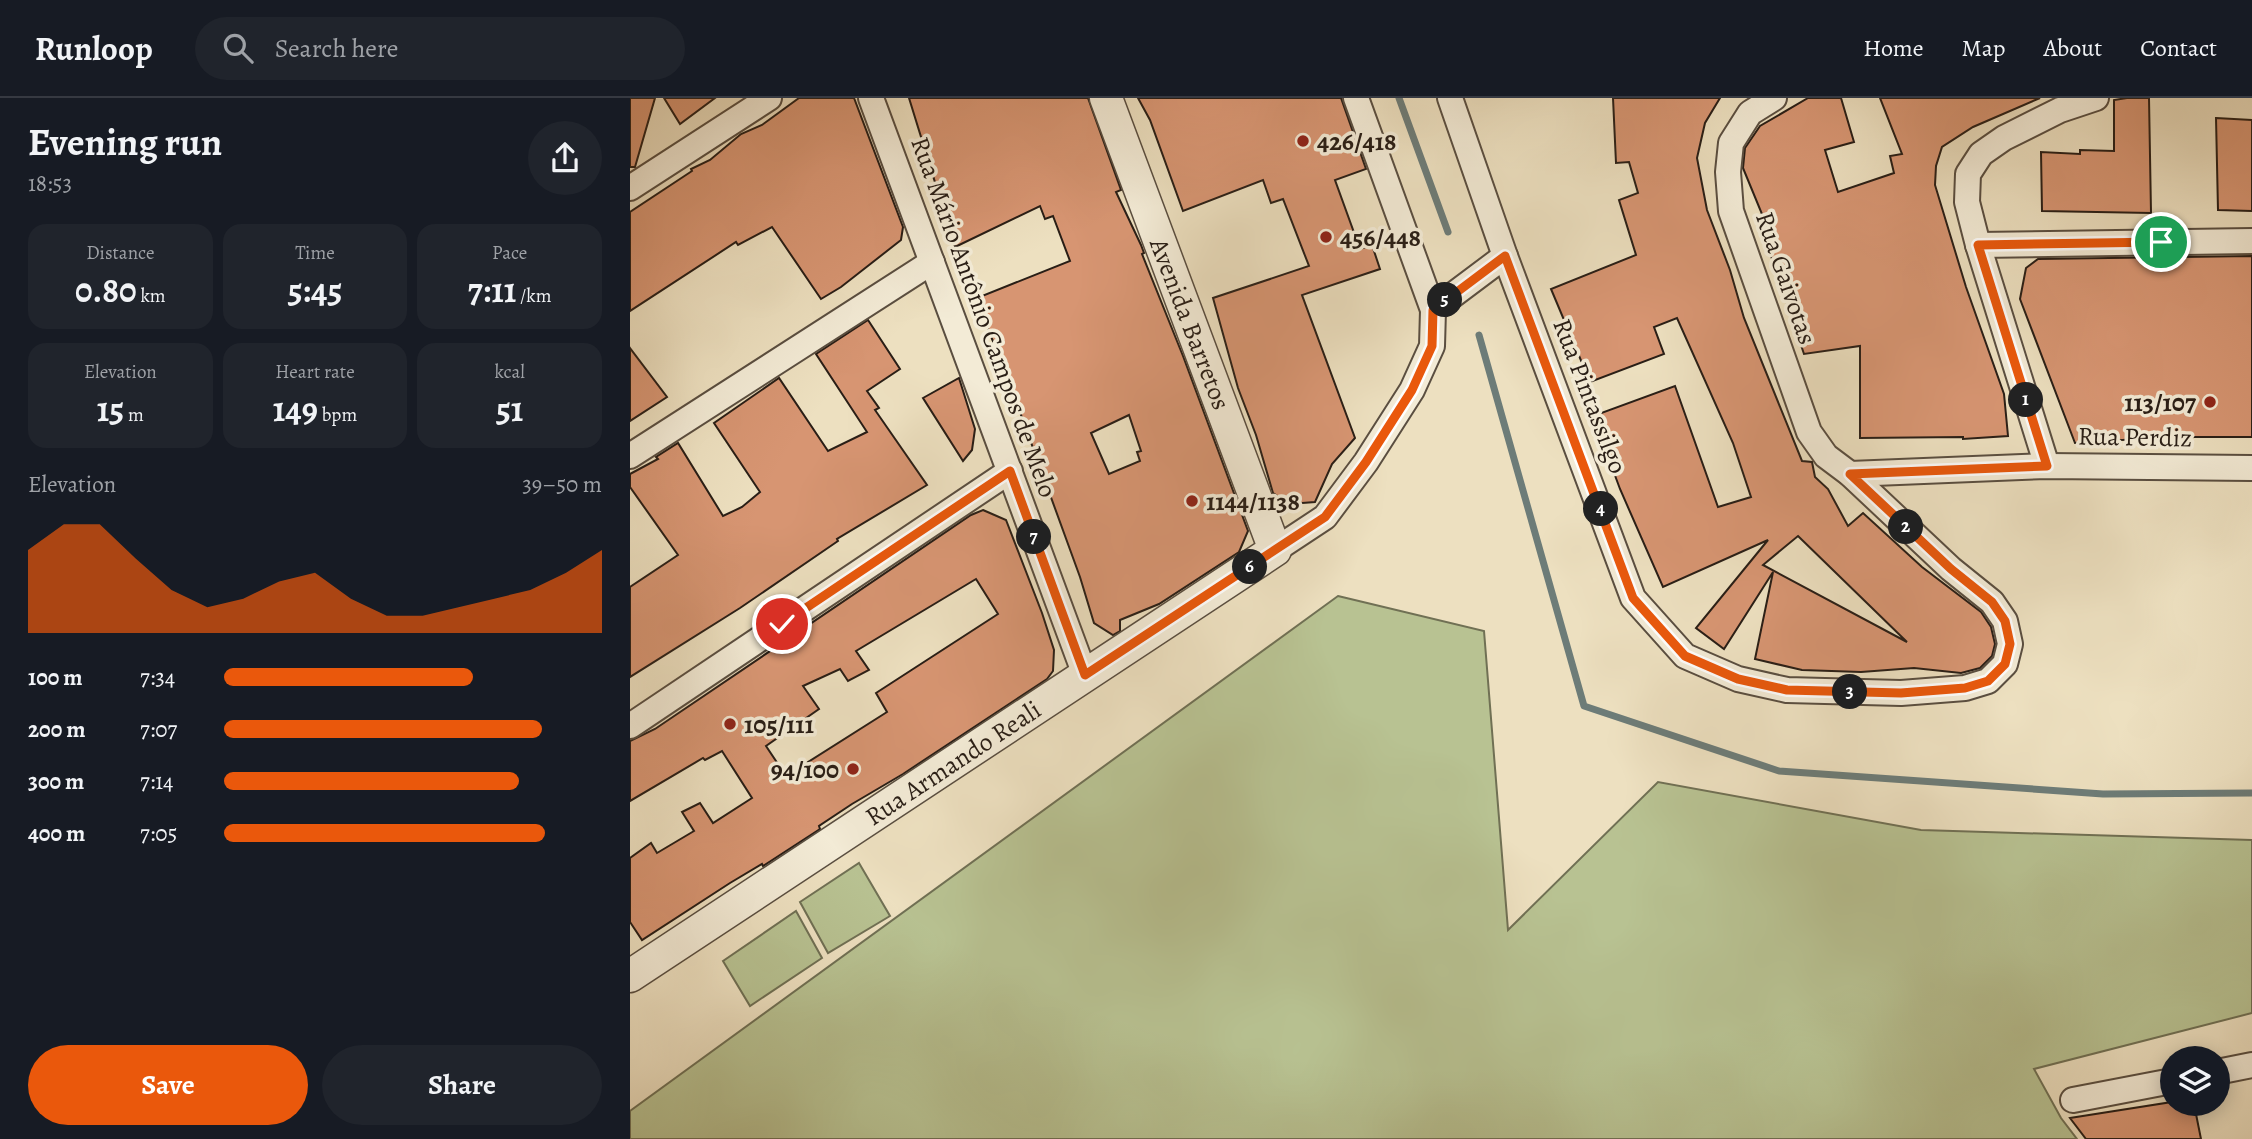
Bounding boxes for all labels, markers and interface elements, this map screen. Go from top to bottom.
search box [195,17,685,80]
text: Runloop [35,26,153,71]
icon: search [219,29,257,67]
text: Search here [275,31,398,66]
text: Home [1863,32,1924,64]
text: Map [1962,32,2006,64]
text: About [2044,32,2102,64]
text: Contact [2140,32,2217,64]
text: Evening run [28,116,222,168]
button: share [528,121,602,195]
place label: 426/418 [1317,124,1396,159]
street label: Rua Mário Antônio Campos de Melo [902,132,1066,502]
marker: 426/418 [1295,133,1311,149]
text: 18:53 [28,168,72,199]
street label: Rua Gaivotas [1747,207,1825,349]
pin [2131,212,2191,272]
place label: 456/448 [1340,220,1421,255]
icon: arrive [2142,223,2180,261]
marker: 456/448 [1318,229,1334,245]
street label: Avenida Barretos [1141,232,1239,415]
text: Distance [86,240,154,266]
text: Time [295,240,335,266]
text: Pace [492,240,527,266]
text: 0.80 [75,266,137,314]
text: 5:45 [288,266,342,314]
text: 7:11 [468,266,516,314]
pin: 5 [1428,282,1462,318]
text: km [137,283,166,309]
text: /km [516,283,551,309]
text: 5 [1440,286,1449,312]
street label: Rua Pintassilgo [1544,313,1636,479]
text: Elevation [84,359,157,385]
text: Heart rate [275,359,355,385]
text: kcal [494,359,525,385]
pin: 1 [2008,382,2044,418]
text: 15 [97,385,124,433]
text: 149 [273,385,318,433]
text: 51 [496,385,523,433]
place label: 113/107 [2124,385,2197,420]
text: 1 [2022,386,2029,412]
marker: 113/107 [2202,394,2218,410]
text: m [124,402,144,428]
text: bpm [318,402,357,428]
street label: Rua Perdiz [2078,419,2192,455]
text: Elevation [28,469,116,500]
text: 39–50 m [522,469,602,500]
place label: 1144/1138 [1206,484,1300,519]
pin: 4 [1584,492,1618,526]
marker: 1144/1138 [1184,493,1200,509]
text: 4 [1596,495,1605,521]
pin: 2 [1888,510,1924,544]
text: 2 [1901,513,1910,539]
pin: 7 [1016,520,1052,555]
text: 7 [1029,523,1038,549]
pin: 6 [1232,550,1268,584]
text: 6 [1245,553,1254,579]
pin [752,594,812,654]
icon: check [763,605,801,643]
text: 100 m [28,662,83,693]
text: 7:34 [140,662,175,693]
pin: 3 [1832,674,1868,710]
text: 3 [1845,678,1854,704]
street label: Rua Armando Reali [858,692,1048,833]
place label: 105/111 [744,707,814,742]
text: 200 m [28,714,86,745]
text: 7:07 [140,714,177,745]
marker: 105/111 [722,716,738,732]
place label: 94/100 [771,752,839,787]
marker: 94/100 [845,761,861,777]
text: 300 m [28,766,84,797]
text: 7:14 [140,766,173,797]
text: 400 m [28,818,85,849]
text: 7:05 [140,818,177,849]
button: Save [28,1045,308,1125]
button: Share [322,1045,602,1125]
map controls [2160,1046,2230,1116]
button: layers [2160,1046,2230,1116]

